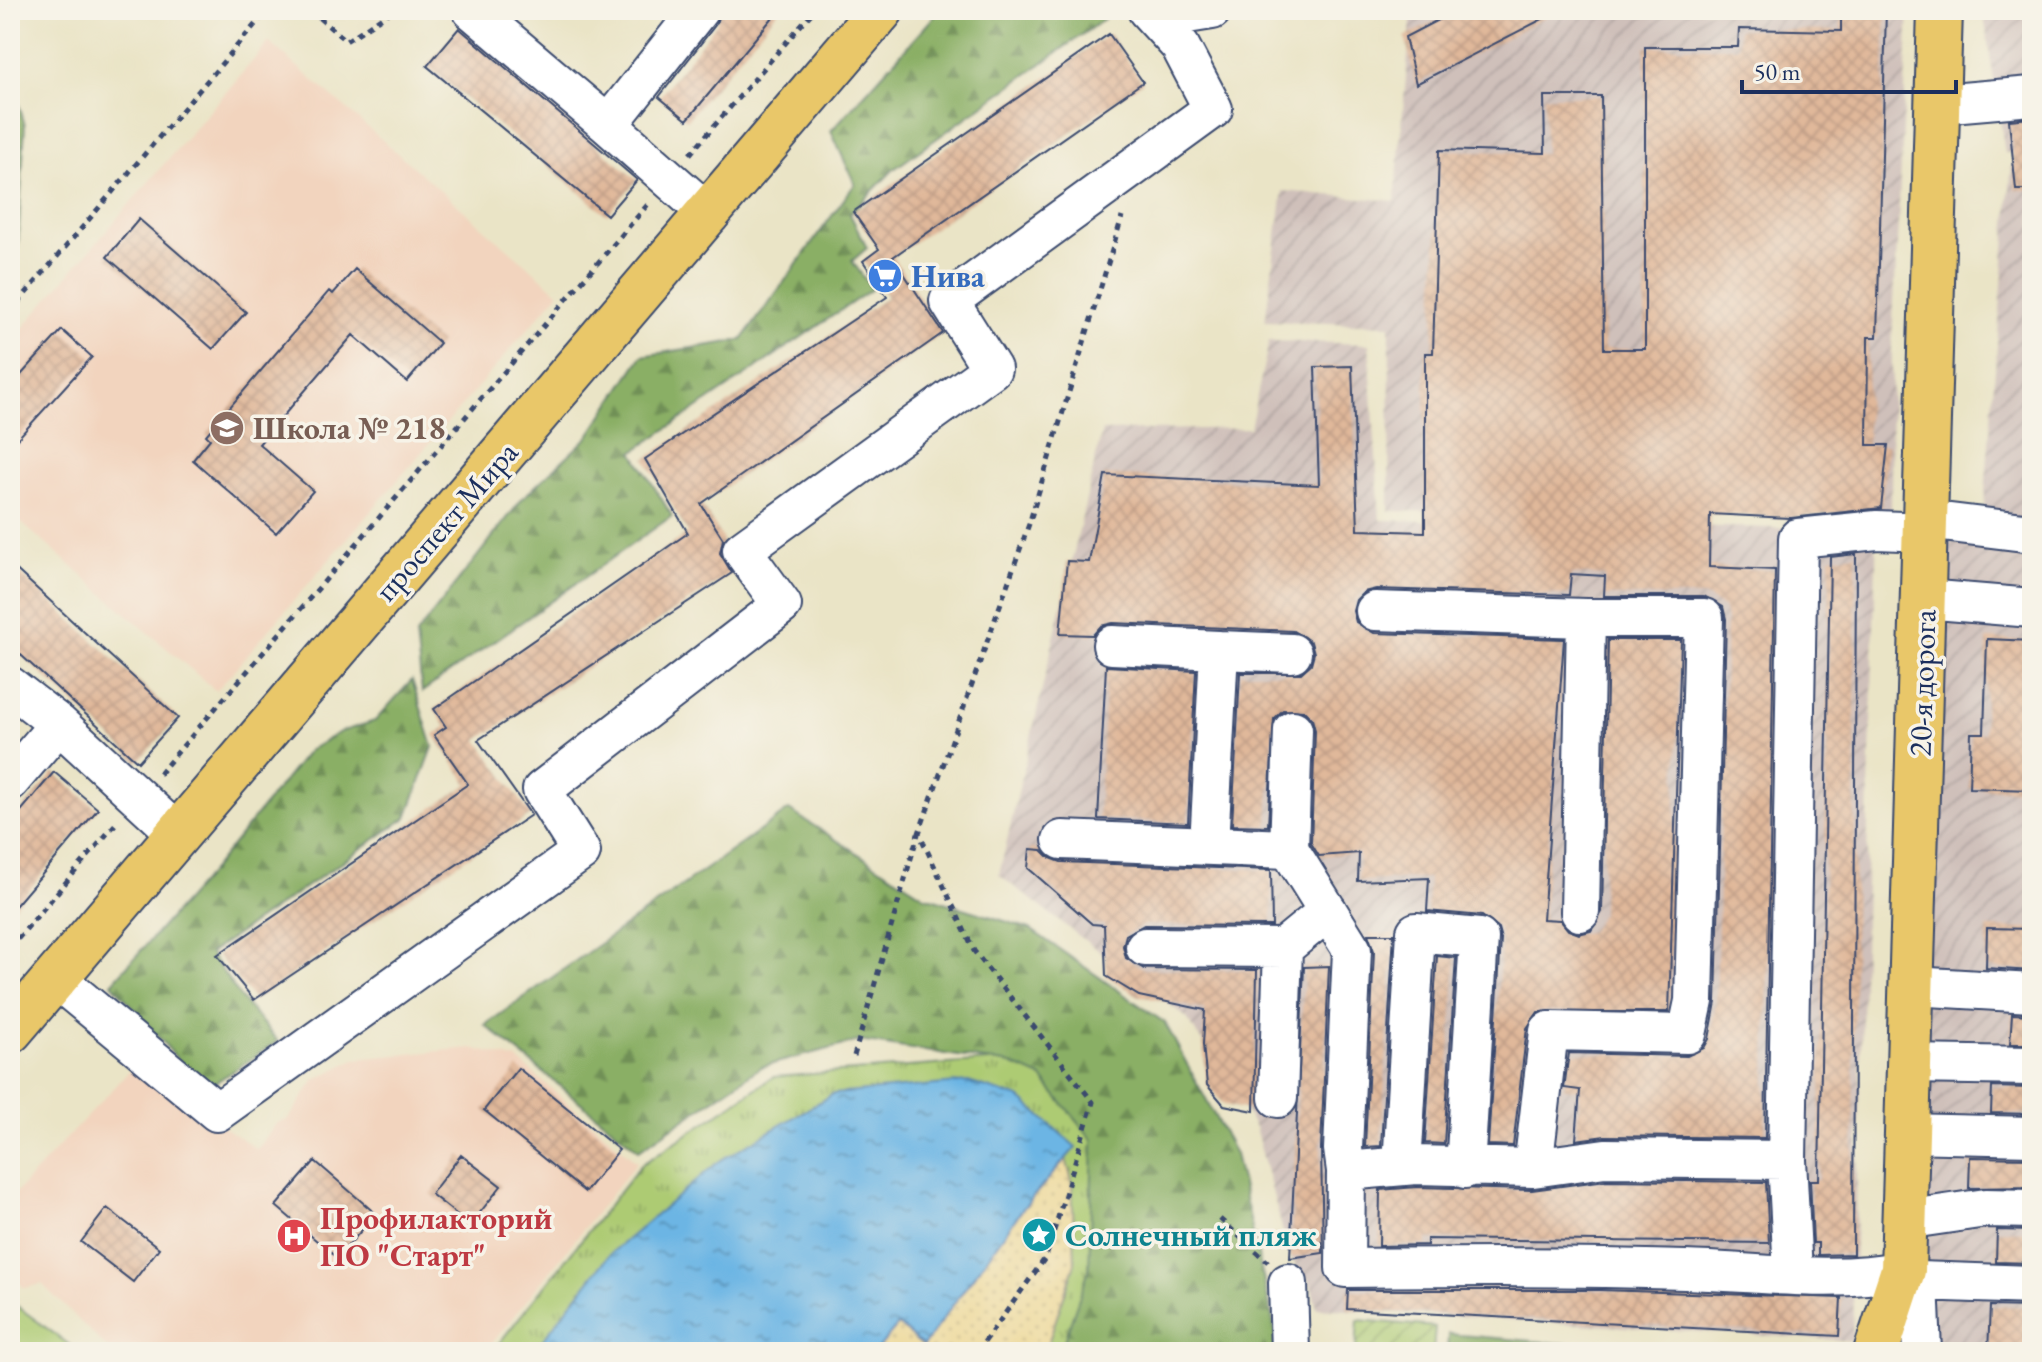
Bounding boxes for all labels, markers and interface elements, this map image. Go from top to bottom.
scale bar [1742,44,1956,94]
text: 50 m [1754,56,1801,87]
place label: Нива [911,255,986,297]
supermarket icon: Нива [866,257,904,295]
place label: Школа № 218 [253,407,445,449]
school or university icon: Школа № 218 [208,409,246,447]
street label: проспект Мира [365,432,527,610]
street label: 20-я дорога [1898,609,1946,757]
place label: Профилакторий ПО "Старт" [320,1197,552,1276]
place label: Солнечный пляж [1065,1214,1317,1256]
place icon: Солнечный пляж [1020,1216,1058,1254]
hospital icon: Профилакторий ПО "Старт" [275,1217,313,1255]

